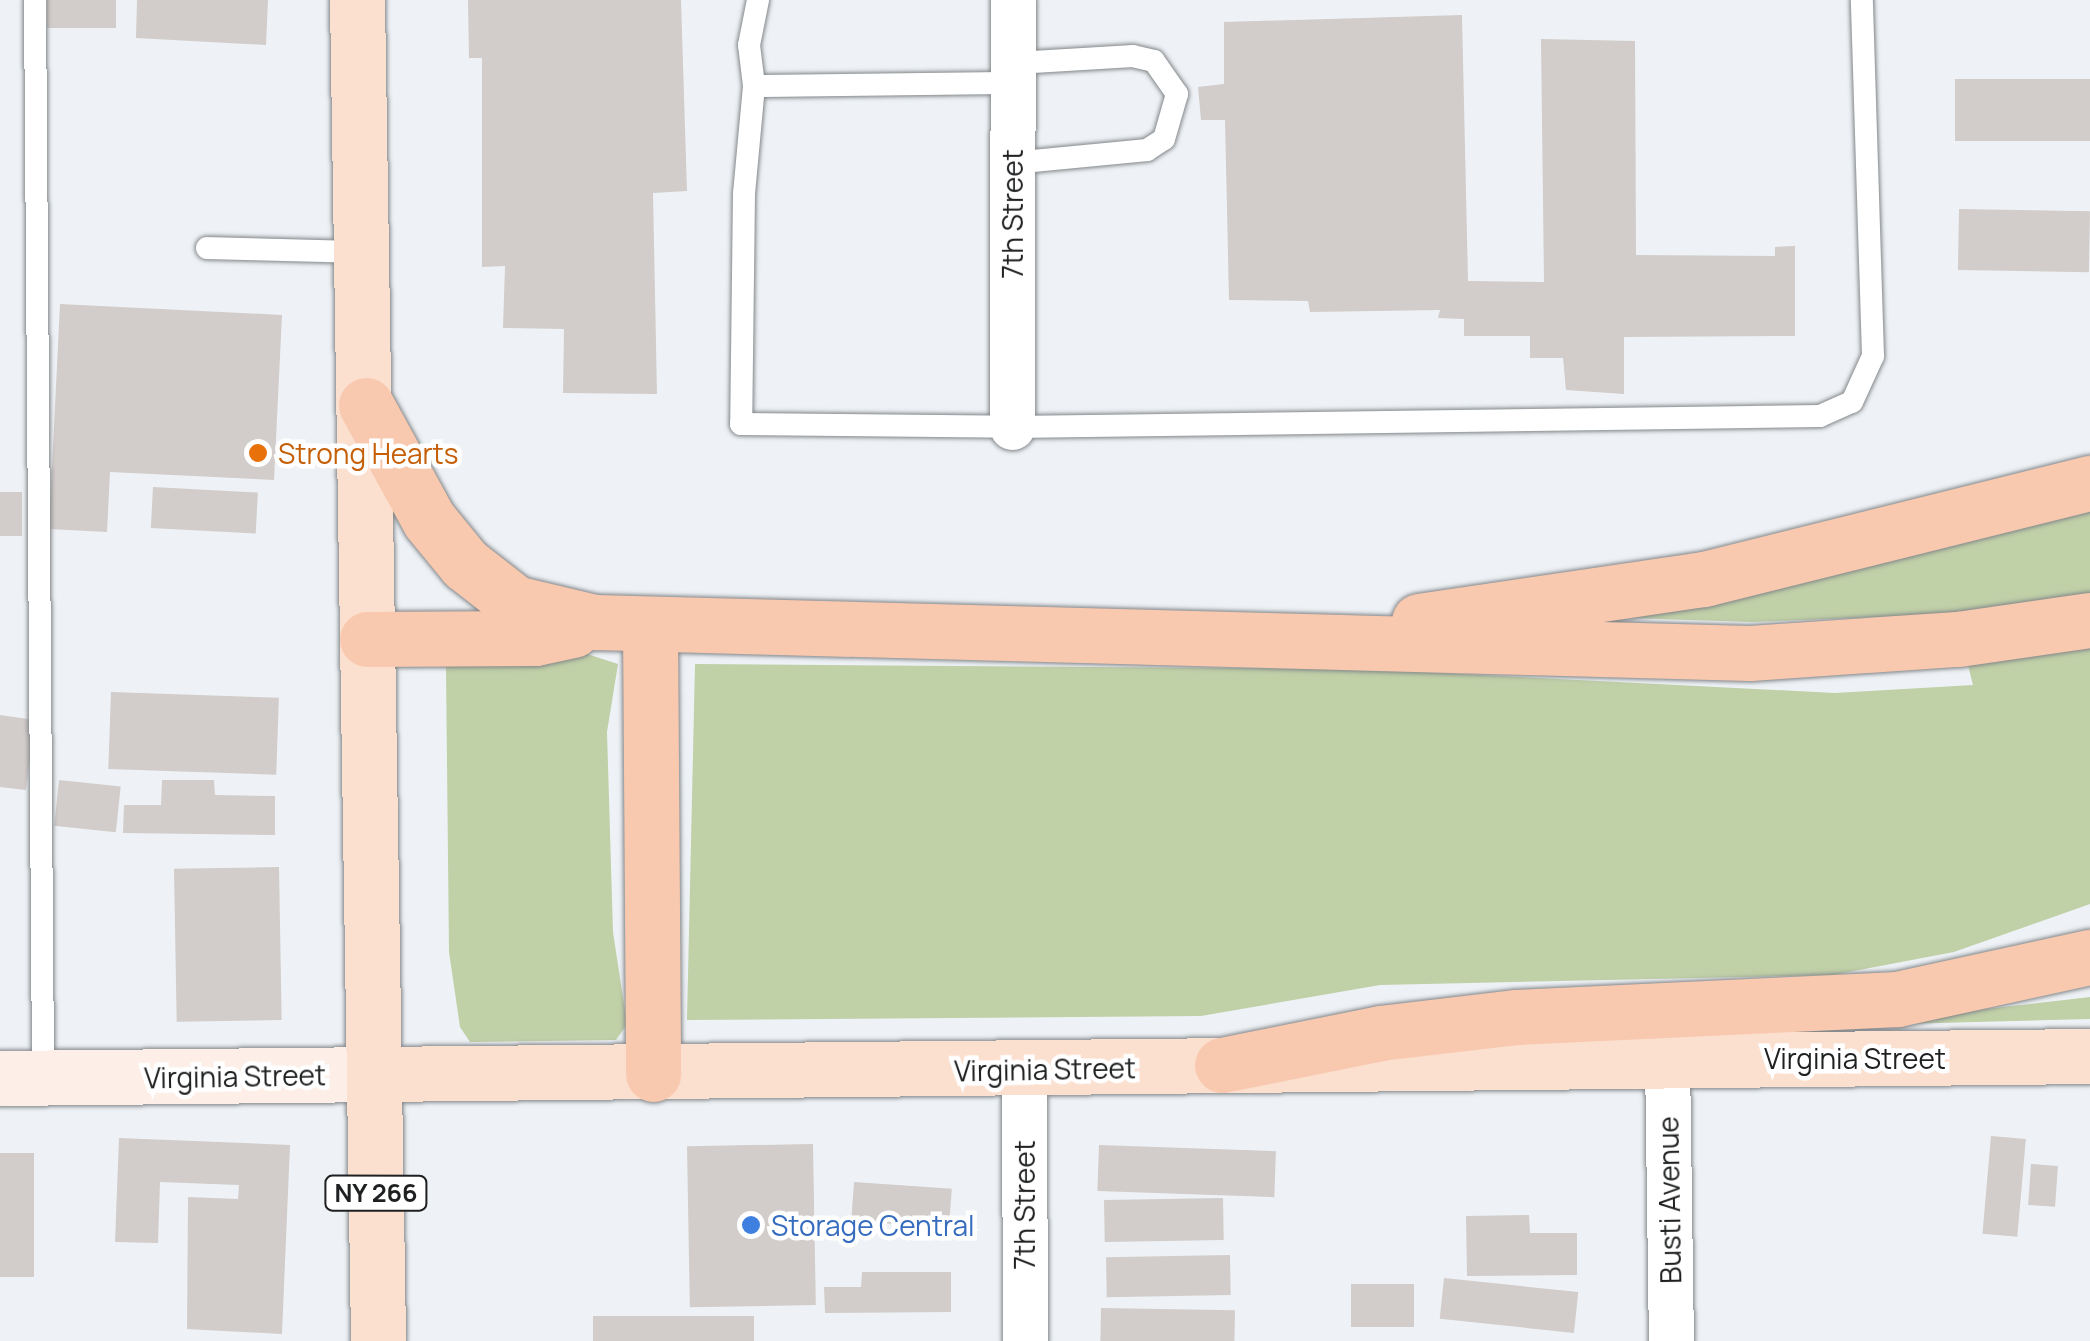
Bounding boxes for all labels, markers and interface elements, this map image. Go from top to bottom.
street label: 7th Street [995,149,1029,279]
place label: Strong Hearts [278,436,458,470]
marker: Strong Hearts [247,442,269,464]
street label: Virginia Street [1764,1041,1946,1075]
street label: Virginia Street [954,1051,1136,1087]
street label: Virginia Street [144,1058,326,1094]
street label: Busti Avenue [1651,1116,1687,1284]
street label: 7th Street [1007,1140,1041,1270]
road number: NY 266 [324,1173,428,1213]
place label: Storage Central [771,1208,975,1242]
marker: Storage Central [740,1214,762,1236]

